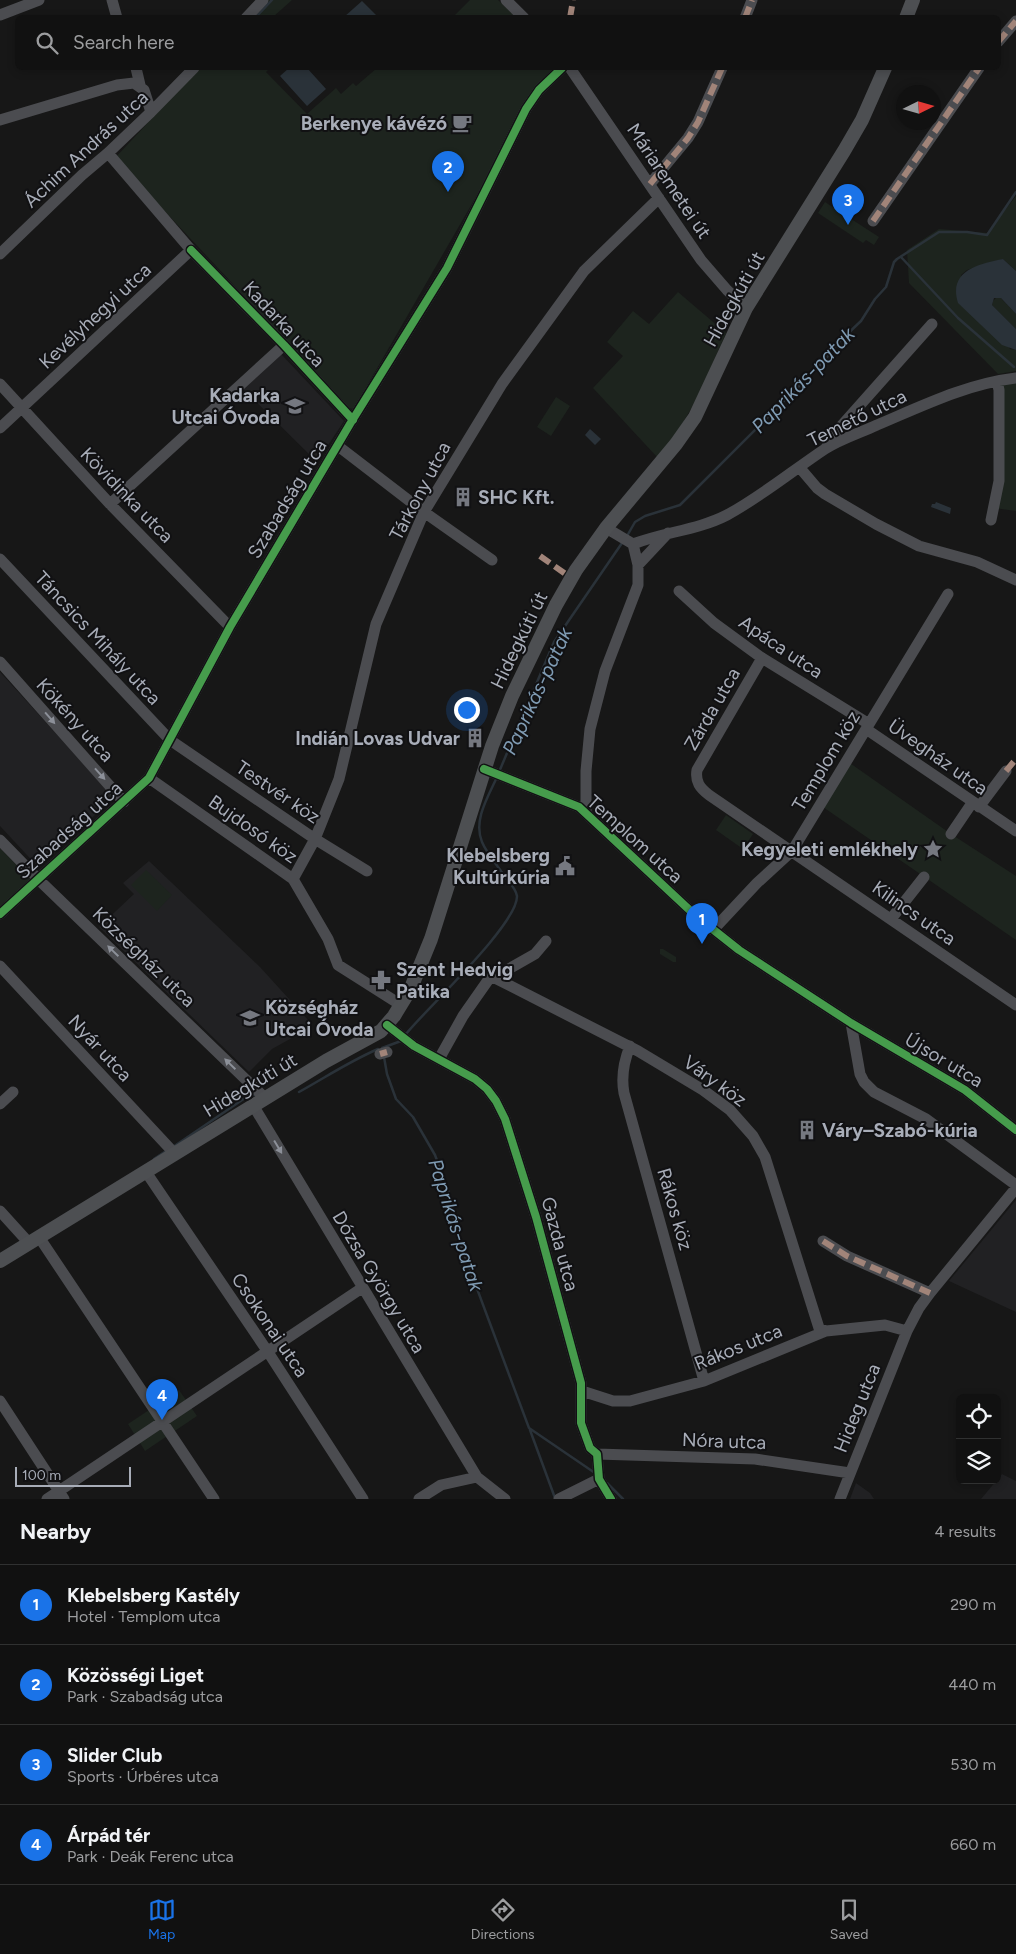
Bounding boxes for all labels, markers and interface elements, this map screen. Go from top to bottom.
search box [15,15,1001,70]
icon: search [33,29,61,57]
text: Search here [73,31,175,54]
north arrow [896,85,941,130]
street label: Áchim András utca [19,86,153,212]
place label: Berkenye kávézó [301,112,447,135]
cafe icon: Berkenye kávézó [451,112,473,134]
street label: Máriaremetei út [622,119,716,243]
pin: 2 [432,151,464,192]
pin: 3 [832,184,864,225]
street label: Hidegkúti út [698,247,770,351]
street label: Kevélyhegyi utca [34,258,156,374]
street label: Kadarka utca [238,276,330,372]
water label: Paprikás-patak [746,321,860,438]
place label: Kadarka Utcai Óvoda [171,384,280,429]
street label: Temető utca [804,384,910,452]
school or university icon: Kadarka Utcai Óvoda [284,395,306,417]
street label: Szabadság utca [242,435,332,563]
street label: Tárkony utca [384,438,456,544]
street label: Kövidinka utca [76,443,178,547]
building icon: SHC Kft. [452,486,474,508]
place label: SHC Kft. [478,486,555,509]
street label: Táncsics Mihály utca [30,566,166,710]
street label: Hidegkúti út [486,588,552,692]
street label: Apáca utca [735,611,827,683]
water label: Paprikás-patak [497,622,578,759]
street label: Zárda utca [679,664,745,754]
street label: Kökény utca [31,673,119,767]
your location [454,697,480,723]
street label: Templom köz [787,707,865,815]
one-way arrow [44,711,55,724]
street label: Üvegház utca [884,714,992,800]
place label: Indián Lovas Udvar [295,727,460,750]
building icon: Indián Lovas Udvar [464,727,486,749]
street label: Testvér köz [232,756,324,828]
one-way arrow [94,768,105,781]
street label: Szabadság utca [11,776,127,884]
street label: Bujdosó köz [204,790,302,868]
street label: Templom utca [582,790,688,888]
place label: Kegyeleti emlékhely [741,838,918,861]
place icon: Kegyeleti emlékhely [922,838,944,860]
place label: Klebelsberg Kultúrkúria [446,844,550,889]
public building icon: Klebelsberg Kultúrkúria [554,855,576,877]
street label: Kilincs utca [868,876,960,950]
street label: Községház utca [88,902,200,1012]
pin: 1 [686,903,718,944]
one-way arrow [107,945,119,957]
place label: Szent Hedvig Patika [396,958,513,1003]
pharmacy icon: Szent Hedvig Patika [370,969,392,991]
place label: Községház Utcai Óvoda [265,996,374,1041]
school or university icon: Községház Utcai Óvoda [239,1007,261,1029]
street label: Nyár utca [63,1010,137,1086]
street label: Újsor utca [901,1028,987,1092]
street label: Hidegkúti út [199,1048,301,1122]
street label: Váry köz [679,1050,751,1112]
one-way arrow [224,1058,236,1070]
building icon: Váry–Szabó-kúria [796,1119,818,1141]
place label: Váry–Szabó-kúria [822,1119,978,1142]
one-way arrow [273,1141,282,1154]
water label: Paprikás-patak [423,1156,489,1296]
street label: Rákos köz [652,1165,698,1253]
street label: Gazda utca [536,1194,584,1294]
street label: Dózsa György utca [327,1207,431,1357]
street label: Csokonai utca [227,1269,313,1381]
street label: Rákos utca [691,1319,785,1375]
street label: Hideg utca [829,1360,885,1456]
pin: 4 [146,1379,178,1420]
map controls [956,1394,1001,1484]
button: locate [956,1394,1001,1439]
street label: Nóra utca [681,1428,767,1454]
button: layers [956,1439,1001,1484]
scale bar [15,1464,131,1487]
text: 100 m [22,1467,61,1484]
text: Nearby [20,1519,91,1544]
text: 4 results [935,1522,996,1541]
text: Klebelsberg Kastély [67,1584,240,1607]
text: 1 [33,1595,39,1614]
text: 290 m [950,1595,996,1614]
text: Hotel · Templom utca [67,1607,220,1626]
text: Közösségi Liget [67,1664,204,1687]
text: 2 [31,1675,41,1694]
text: 440 m [948,1675,996,1694]
text: Park · Szabadság utca [67,1687,223,1706]
text: Slider Club [67,1744,162,1767]
text: 3 [32,1755,40,1774]
text: 530 m [950,1755,996,1774]
text: Sports · Úrbéres utca [67,1767,219,1786]
text: Árpád tér [67,1824,150,1847]
text: 4 [31,1835,41,1854]
text: 660 m [950,1835,996,1854]
text: Park · Deák Ferenc utca [67,1847,234,1866]
tab: Map [148,1896,176,1943]
tab: Directions [471,1896,535,1943]
tab: Saved [830,1896,868,1943]

